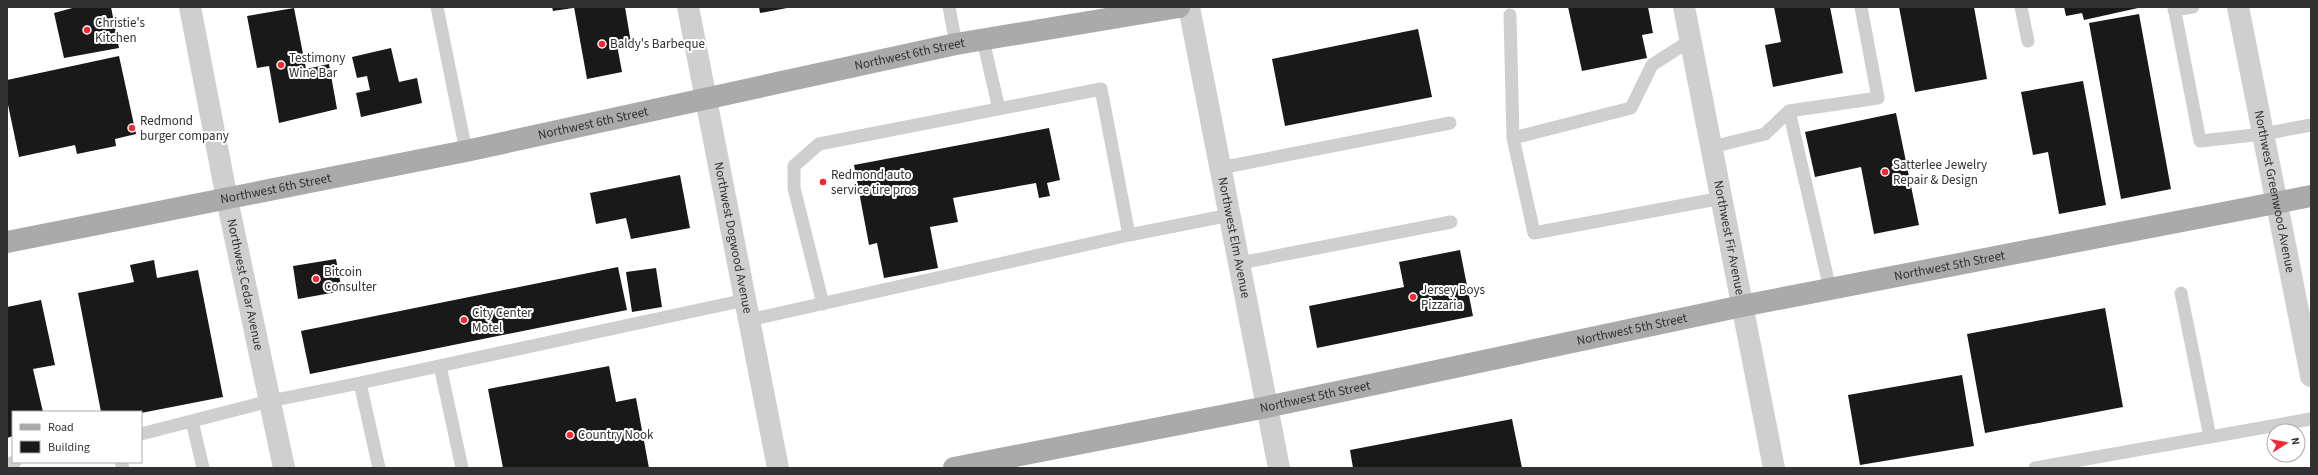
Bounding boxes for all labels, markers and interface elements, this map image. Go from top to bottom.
place label: Christie's Kitchen [95,14,145,47]
marker: Christie's Kitchen [82,25,92,35]
street label: Northwest 6th Street [853,34,967,75]
place label: Baldy's Barbeque [610,35,705,53]
marker: Baldy's Barbeque [597,39,607,49]
place label: Testimony Wine Bar [289,49,345,82]
marker: Testimony Wine Bar [276,60,286,70]
street label: Northwest 6th Street [536,102,651,144]
street label: Northwest Greenwood Avenue [2250,109,2299,274]
place label: Redmond burger company [140,112,229,145]
marker: Redmond burger company [127,123,137,133]
place label: Satterlee Jewelry Repair & Design [1893,156,1987,189]
street label: Northwest Dogwood Avenue [709,160,757,315]
place label: Redmond auto service tire pros [831,166,917,199]
marker: Satterlee Jewelry Repair & Design [1880,167,1890,177]
street label: Northwest 6th Street [219,169,333,208]
street label: Northwest Elm Avenue [1213,175,1255,300]
marker: Redmond auto service tire pros [818,177,828,187]
street label: Northwest Fir Avenue [1709,179,1749,296]
street label: Northwest Cedar Avenue [222,217,268,352]
street label: Northwest 5th Street [1893,246,2007,285]
place label: Bitcoin Consulter [324,263,377,296]
marker: Bitcoin Consulter [311,274,321,284]
place label: Jersey Boys Pizzaria [1421,281,1485,314]
marker: Jersey Boys Pizzaria [1408,292,1418,302]
place label: City Center Motel [472,304,532,337]
street label: Northwest 5th Street [1575,309,1689,350]
marker: City Center Motel [459,315,469,325]
street label: Northwest 5th Street [1258,376,1373,417]
legend [12,411,142,463]
text: Road [48,419,74,436]
north arrow [2266,423,2306,463]
place label: Country Nook [578,426,654,444]
marker: Country Nook [565,430,575,440]
text: N [2287,436,2303,446]
text: Building [48,439,90,456]

